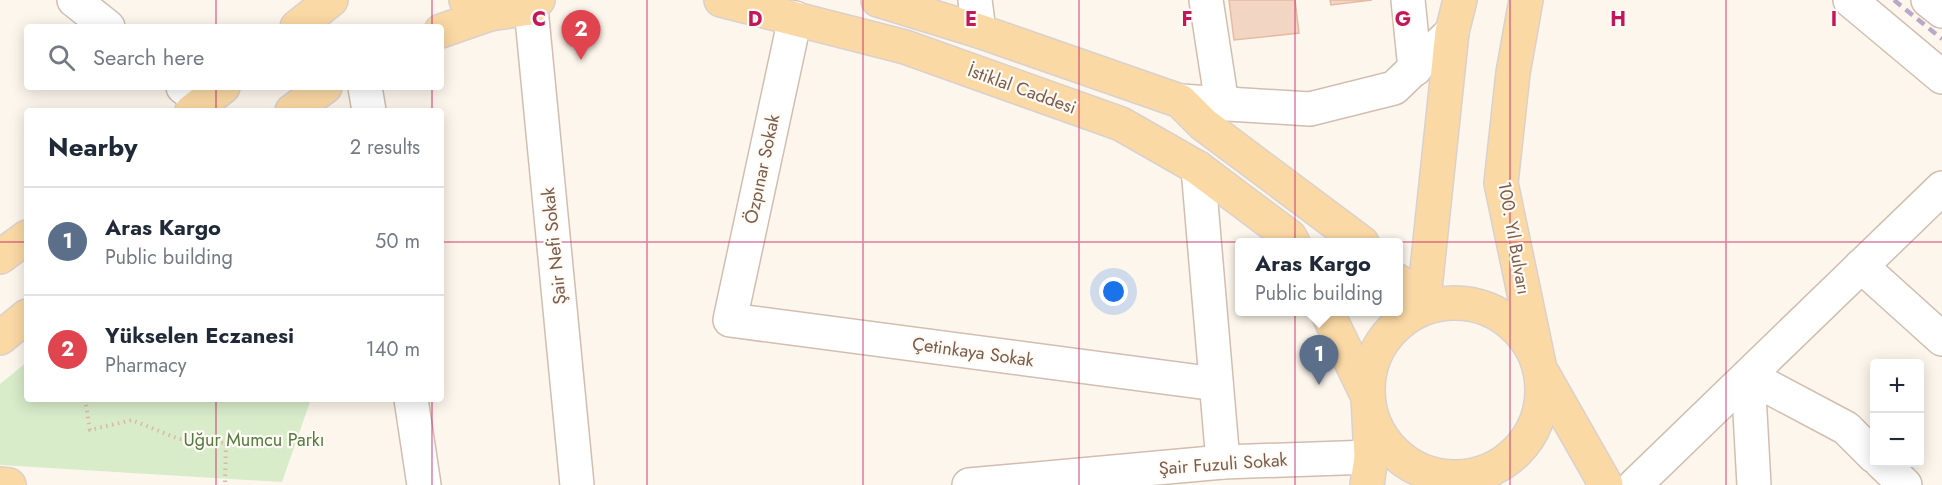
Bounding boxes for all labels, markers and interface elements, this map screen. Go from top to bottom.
text: C [532,5,546,34]
text: D [748,5,762,34]
text: E [965,5,977,34]
text: F [1181,5,1193,34]
text: G [1395,5,1411,34]
text: H [1610,5,1626,34]
text: I [1831,5,1837,34]
pin: 2 [562,10,600,60]
search box [24,24,444,90]
icon: search [45,41,78,74]
text: Search here [93,41,204,73]
street label: İstiklal Caddesi [964,57,1080,121]
street label: Özpınar Sokak [738,112,786,226]
text: Nearby [48,128,137,166]
text: 2 results [350,133,420,162]
street label: 100. Yıl Bulvarı [1491,179,1537,297]
street label: Şair Nefi Sokak [535,186,573,306]
text: Aras Kargo [105,211,221,243]
text: 1 [62,227,73,256]
text: 50 m [375,227,420,256]
popup [1235,238,1403,316]
text: Public building [105,243,233,272]
text: Aras Kargo [1255,247,1371,279]
your location [1099,277,1128,306]
text: Public building [1255,279,1383,308]
text: Yükselen Eczanesi [105,319,294,351]
street label: Çetinkaya Sokak [910,331,1036,373]
text: 2 [61,335,74,364]
text: 140 m [366,335,420,364]
pin: 1 [1300,336,1338,385]
text: Pharmacy [105,351,187,380]
map controls [1870,359,1924,467]
button: + [1870,359,1924,413]
button: − [1870,413,1924,467]
park label: Uğur Mumcu Parkı [184,427,324,453]
street label: Şair Fuzuli Sokak [1158,447,1288,481]

